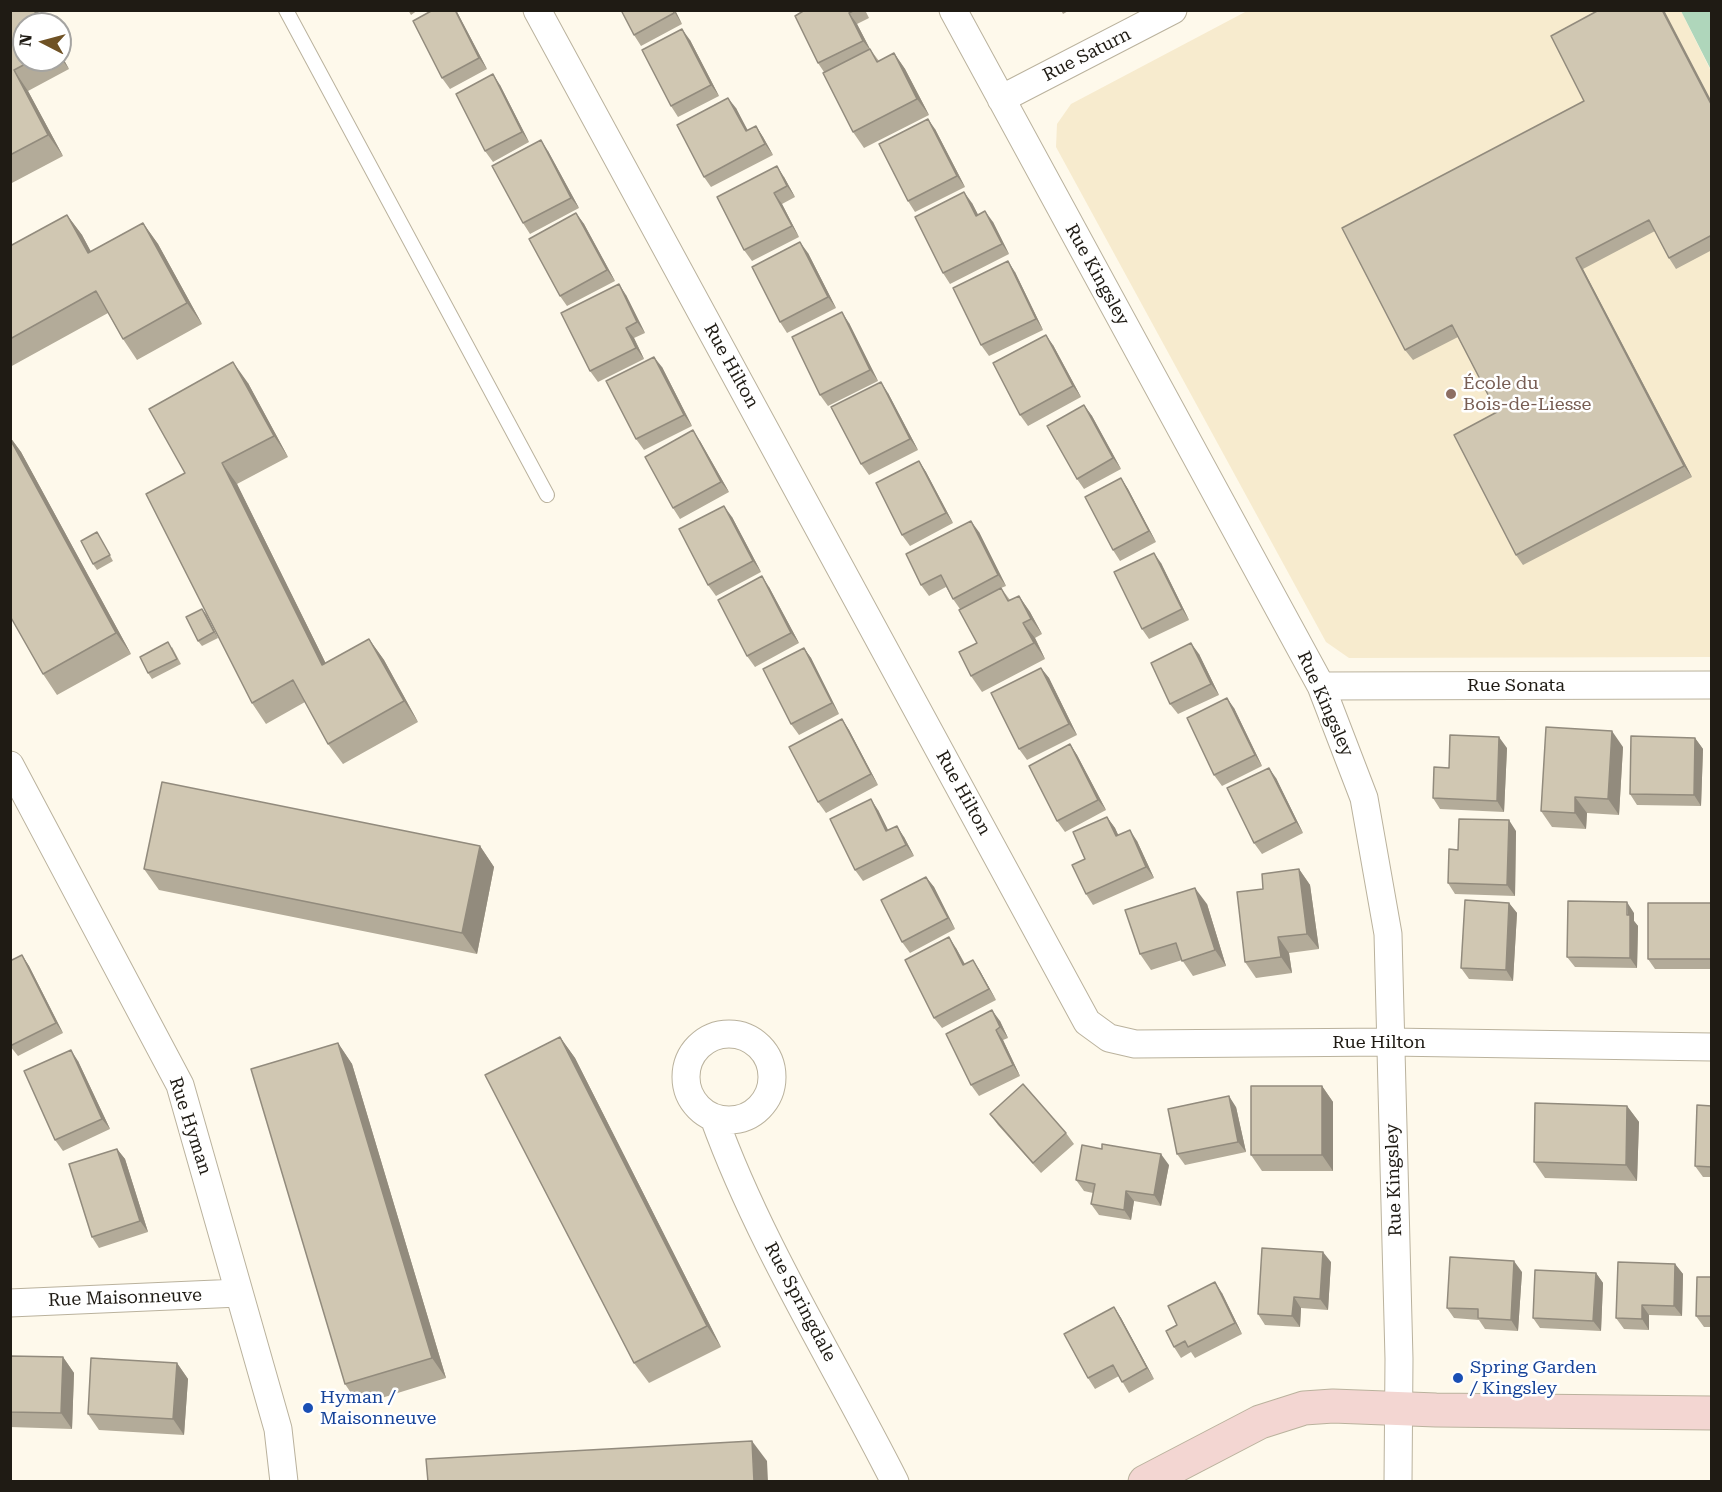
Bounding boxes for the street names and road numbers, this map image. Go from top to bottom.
street label: Rue Saturn [1039,24,1135,86]
street label: Rue Kingsley [1060,220,1134,330]
street label: Rue Hilton [699,320,763,412]
street label: Rue Kingsley [1292,648,1358,760]
street label: Rue Sonata [1467,675,1565,697]
street label: Rue Hilton [931,747,995,839]
street label: Rue Hilton [1332,1032,1426,1054]
street label: Rue Hyman [164,1075,216,1177]
street label: Rue Kingsley [1381,1123,1407,1237]
street label: Rue Springdale [759,1239,841,1365]
street label: Rue Maisonneuve [48,1285,202,1311]

